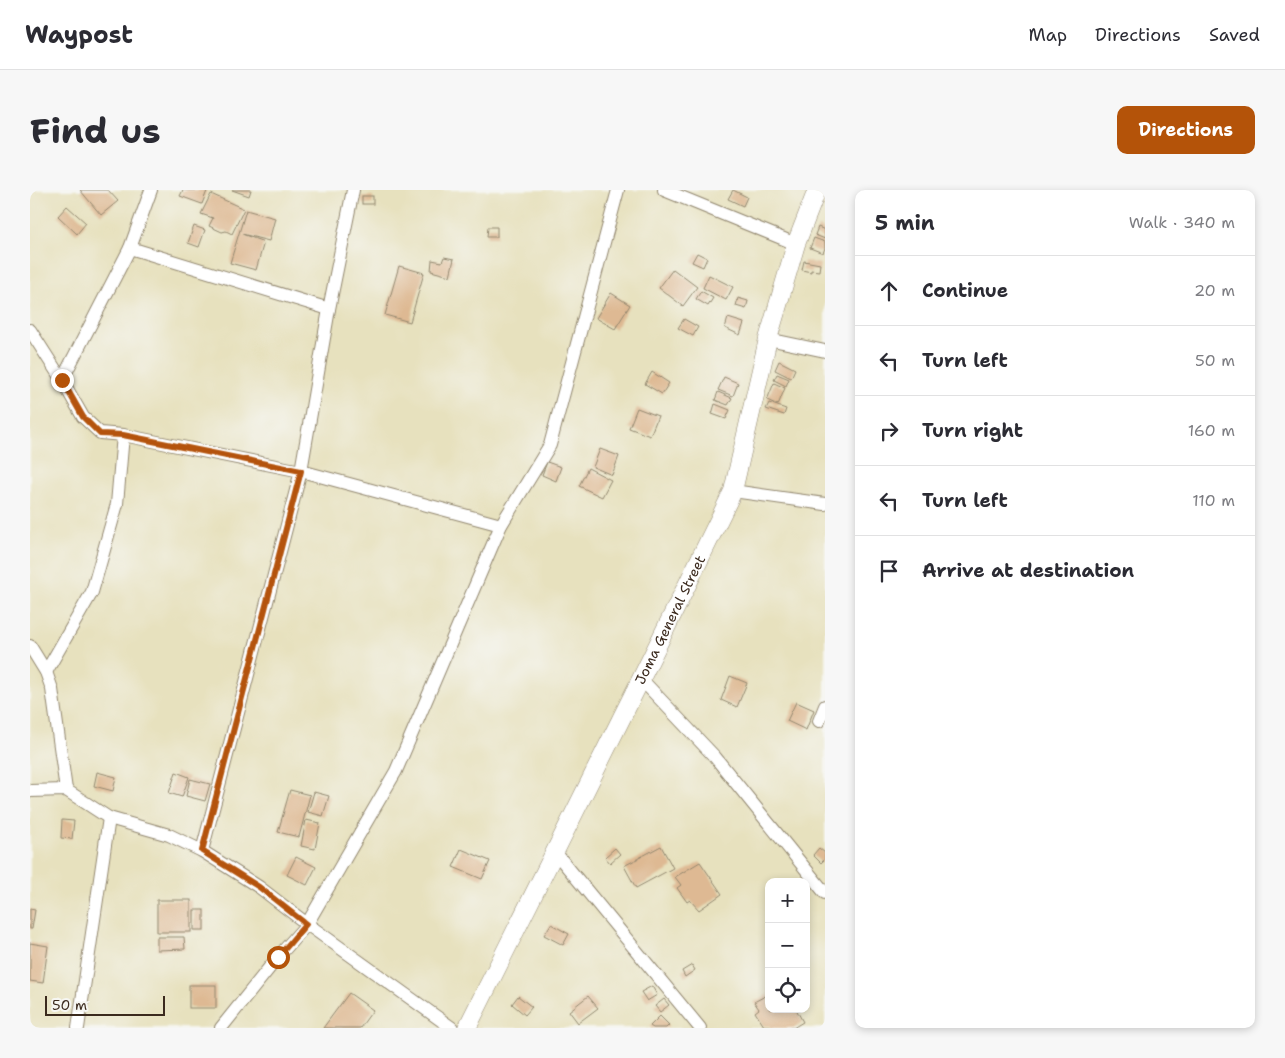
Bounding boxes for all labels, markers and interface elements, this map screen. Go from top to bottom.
text: Waypost [25,19,133,51]
text: Map [1029,23,1067,47]
text: Directions [1095,23,1181,47]
text: Saved [1209,23,1260,47]
button: Directions [1117,106,1255,154]
text: Find us [30,107,161,154]
text: 5 min [875,209,935,237]
text: Walk · 340 m [1129,212,1235,233]
icon: ahead [875,277,903,305]
text: Continue [922,278,1008,303]
text: 20 m [1194,280,1235,301]
icon: left [875,347,903,375]
text: Turn left [922,348,1008,373]
text: 50 m [1195,350,1235,371]
route end [51,369,74,392]
icon: right [875,417,903,445]
text: Turn right [922,418,1023,443]
text: 160 m [1188,420,1235,441]
icon: left [875,487,903,515]
text: Turn left [922,488,1008,513]
text: 110 m [1192,490,1235,511]
street label: Joma General Street [631,552,709,687]
icon: arrive [875,557,903,585]
text: Arrive at destination [922,558,1134,583]
map controls [765,878,810,1013]
button: + [765,878,810,923]
button: − [765,923,810,968]
route start [267,946,290,969]
button: locate [765,968,810,1013]
scale bar [45,993,165,1016]
text: 50 m [52,996,87,1014]

